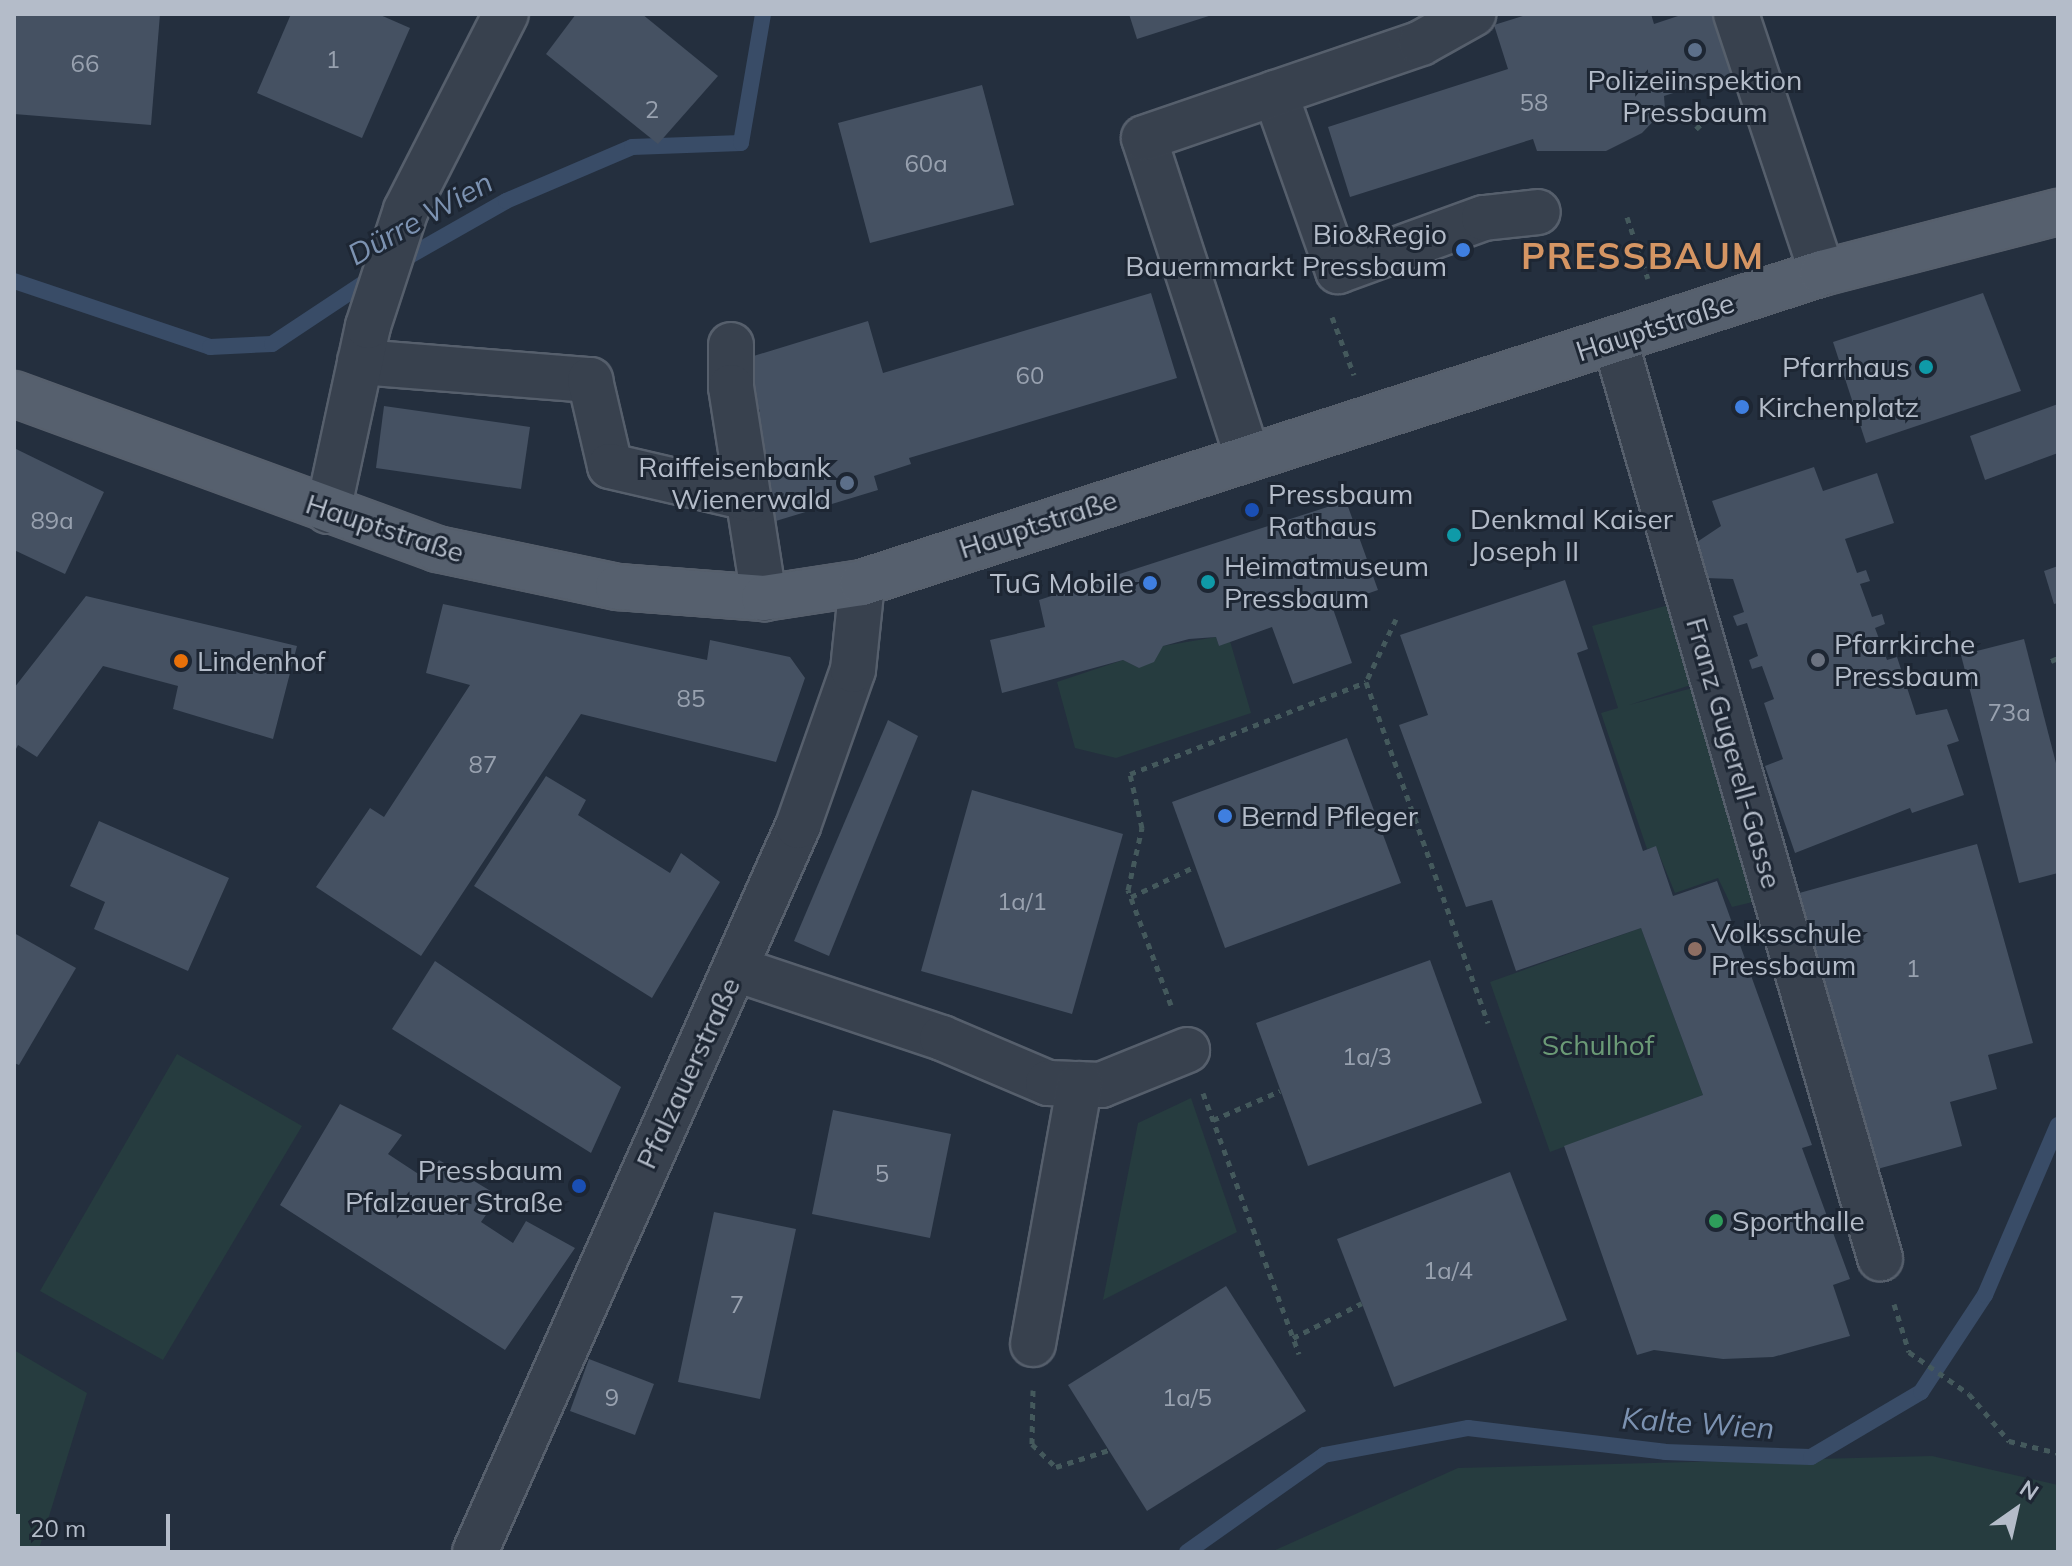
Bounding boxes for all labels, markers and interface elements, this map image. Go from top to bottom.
marker: Polizeiinspektion Pressbaum [1686,41,1704,59]
house number: 1 [326,46,340,74]
house number: 66 [71,50,99,78]
place label: Polizeiinspektion Pressbaum [1588,63,1802,129]
house number: 58 [1520,89,1548,117]
house number: 2 [645,96,659,124]
house number: 60a [904,150,948,178]
water label: Dürre Wien [341,164,499,272]
place label: Bio&Regio Bauernmarkt Pressbaum [1125,217,1447,283]
district label: PRESSBAUM [1521,234,1765,278]
marker: Bio&Regio Bauernmarkt Pressbaum [1454,241,1472,259]
street label: Hauptstraße [1572,286,1738,368]
place label: Pfarrhaus [1782,350,1910,384]
marker: Pfarrhaus [1917,358,1935,376]
house number: 60 [1016,362,1044,390]
place label: Kirchenplatz [1758,390,1919,424]
marker: Kirchenplatz [1733,398,1751,416]
place label: Raiffeisenbank Wienerwald [638,450,831,516]
marker: Raiffeisenbank Wienerwald [838,474,856,492]
place label: Pressbaum Rathaus [1268,477,1413,543]
street label: Hauptstraße [955,483,1121,565]
street label: Hauptstraße [302,487,468,569]
marker: Pressbaum Rathaus [1243,501,1261,519]
place label: Denkmal Kaiser Joseph II [1470,502,1673,568]
house number: 89a [30,507,74,535]
marker: Denkmal Kaiser Joseph II [1445,526,1463,544]
place label: Heimatmuseum Pressbaum [1224,549,1429,615]
place label: TuG Mobile [990,566,1134,600]
marker: Heimatmuseum Pressbaum [1199,573,1217,591]
marker: TuG Mobile [1141,574,1159,592]
street label: Franz Gugerell-Gasse [1679,614,1789,892]
place label: Pfarrkirche Pressbaum [1834,627,1979,693]
place label: Lindenhof [197,644,325,678]
marker: Pfarrkirche Pressbaum [1809,651,1827,669]
marker: Lindenhof [172,652,190,670]
house number: 85 [677,685,705,713]
house number: 73a [1987,699,2031,727]
house number: 87 [469,751,497,779]
place label: Bernd Pfleger [1241,799,1418,833]
marker: Bernd Pfleger [1216,807,1234,825]
house number: 1a/1 [997,888,1047,916]
place label: Volksschule Pressbaum [1711,916,1862,982]
marker: Volksschule Pressbaum [1686,940,1704,958]
house number: 1 [1906,955,1920,983]
street label: Pfalzauerstraße [629,972,747,1174]
park label: Schulhof [1542,1028,1654,1062]
house number: 1a/3 [1342,1043,1392,1071]
place label: Pressbaum Pfalzauer Straße [345,1153,563,1219]
house number: 5 [875,1160,889,1188]
marker: Pressbaum Pfalzauer Straße [570,1177,588,1195]
place label: Sporthalle [1732,1204,1865,1238]
marker: Sporthalle [1707,1212,1725,1230]
house number: 1a/4 [1423,1257,1473,1285]
house number: 7 [730,1291,744,1319]
house number: 9 [605,1384,619,1412]
house number: 1a/5 [1162,1384,1212,1412]
water label: Kalte Wien [1620,1400,1776,1446]
north arrow [1976,1470,2056,1550]
text: N [2015,1474,2044,1506]
scale bar [20,1498,174,1548]
text: 20 m [30,1513,86,1543]

